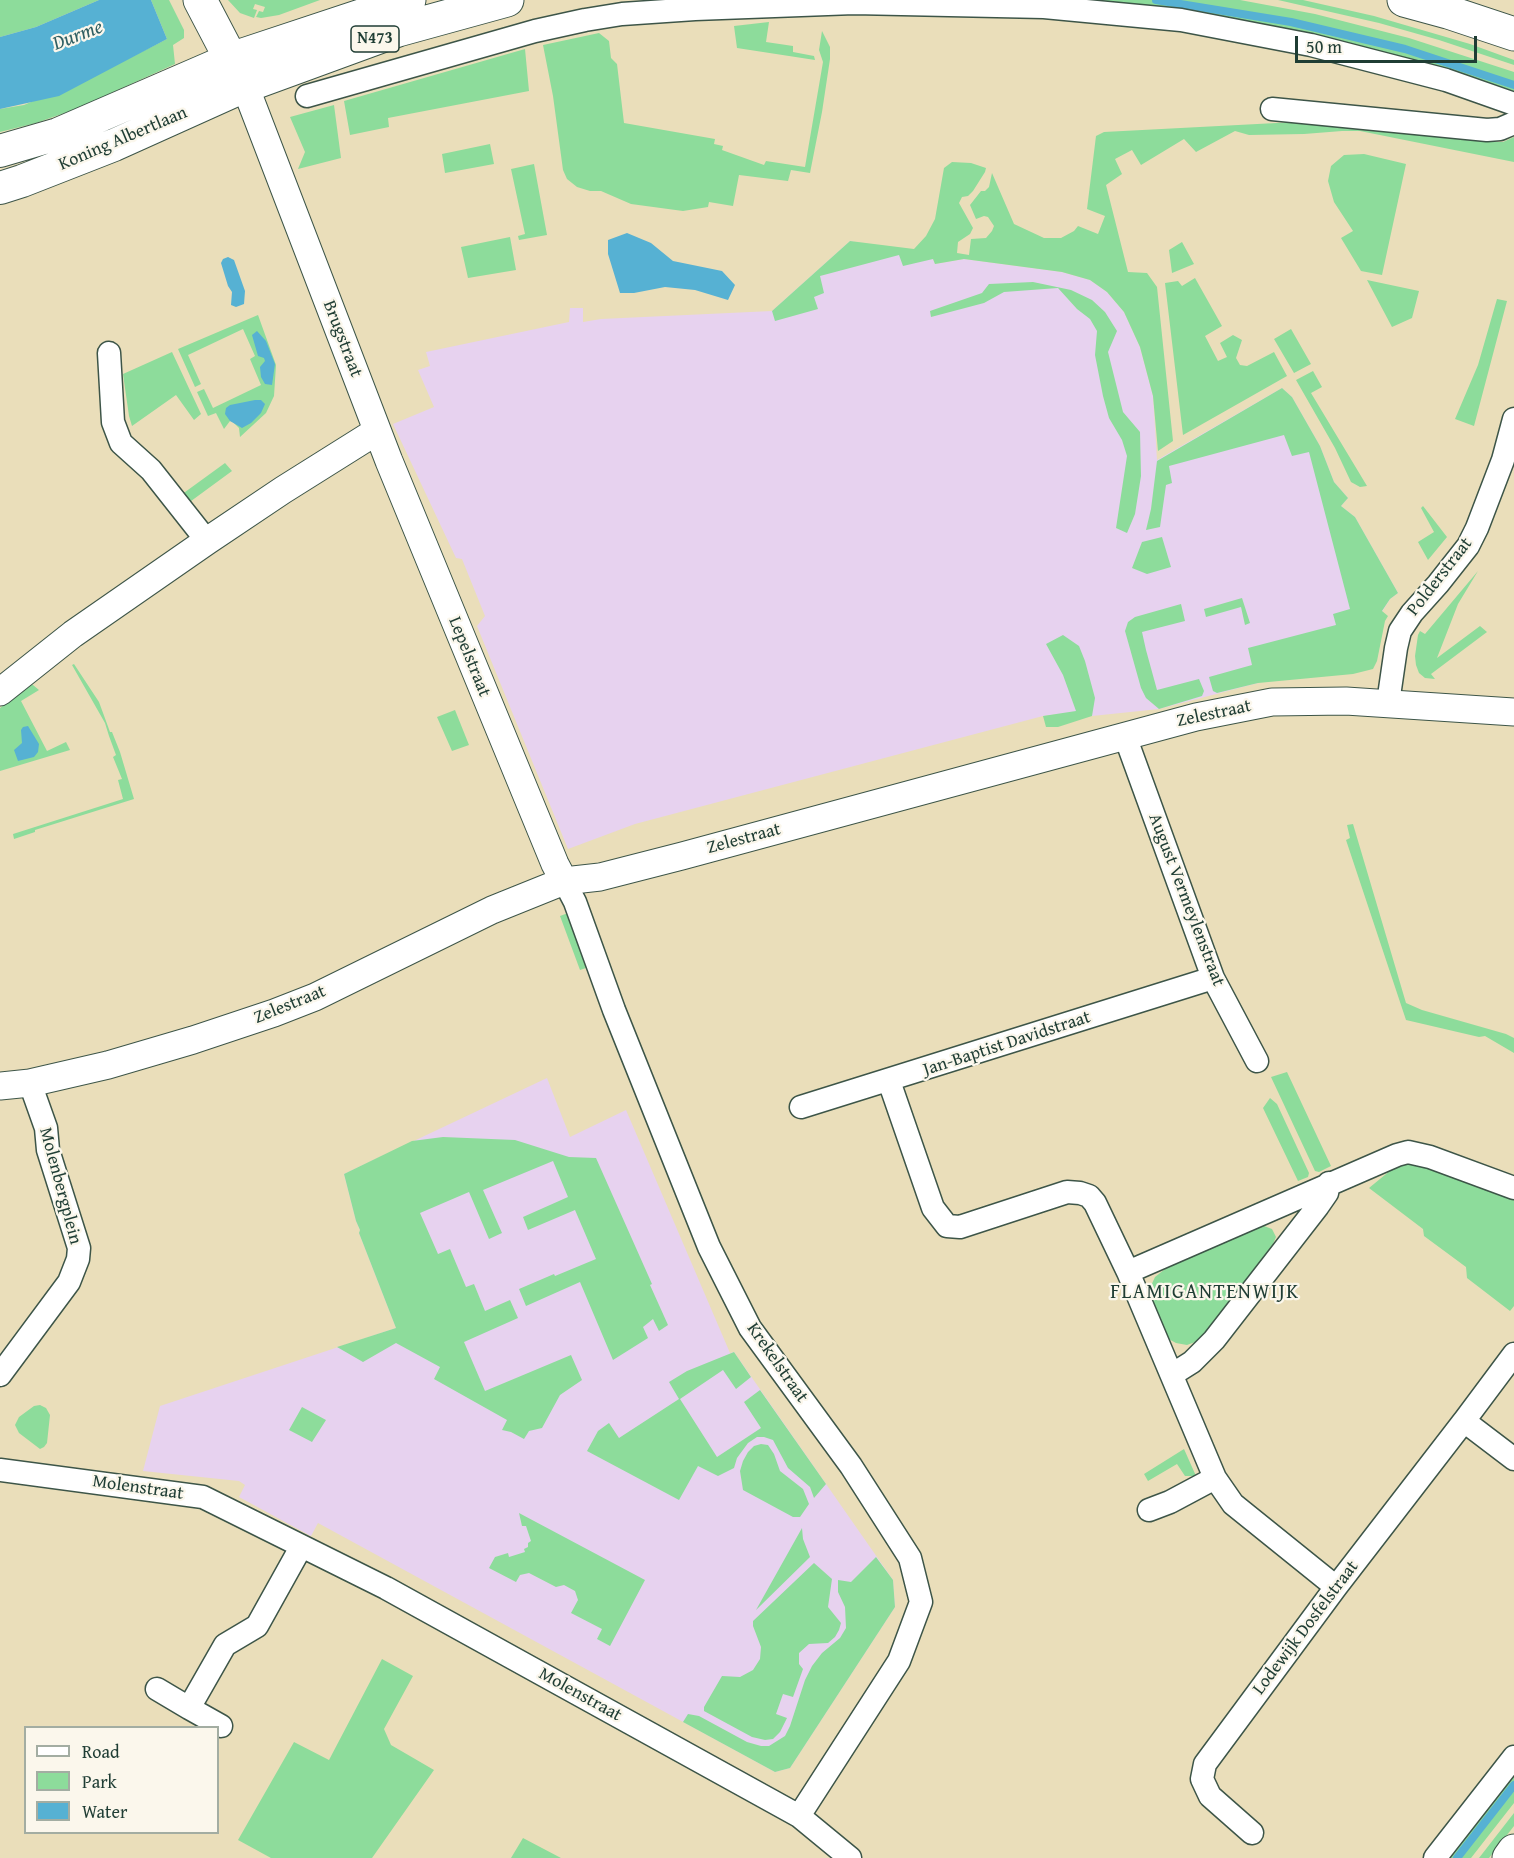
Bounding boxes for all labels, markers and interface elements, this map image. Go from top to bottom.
water label: Durme [50,16,106,56]
scale bar [1298,24,1480,62]
road number: N473 [351,26,399,52]
text: 50 m [1306,33,1342,60]
street label: Koning Albertlaan [55,102,191,176]
street label: Brugstraat [318,298,366,380]
street label: Polderstraat [1403,534,1477,620]
street label: Lepelstraat [443,614,495,700]
street label: Zelestraat [1175,696,1253,732]
street label: August Vermeylenstraat [1143,811,1229,989]
street label: Zelestraat [705,819,783,859]
street label: Zelestraat [251,981,329,1029]
street label: Jan-Baptist Davidstraat [921,1007,1093,1081]
street label: Molenbergplein [34,1125,86,1247]
district label: FLAMIGANTENWIJK [1110,1281,1300,1305]
street label: Krekelstraat [742,1319,812,1407]
street label: Molenstraat [91,1471,185,1505]
street label: Lodewijk Dosfelstraat [1248,1557,1364,1699]
street label: Molenstraat [535,1663,625,1727]
legend [24,1726,219,1834]
text: Road [82,1738,120,1765]
text: Park [82,1768,117,1795]
text: Water [82,1798,127,1825]

